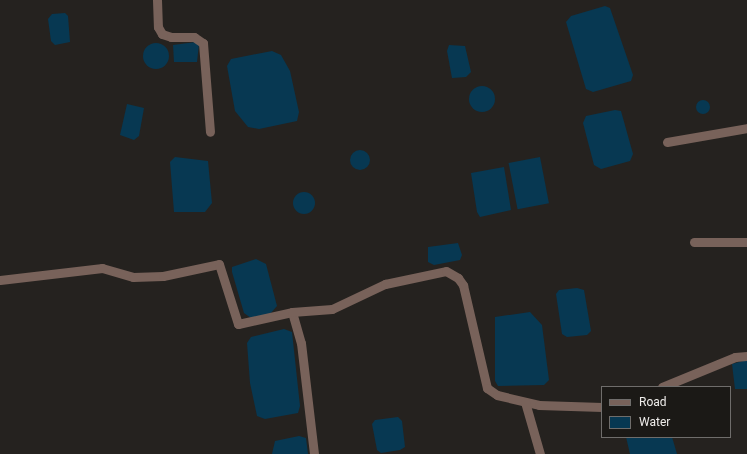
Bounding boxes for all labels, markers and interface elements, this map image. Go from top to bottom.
legend [601,386,731,438]
text: Road [639,395,667,409]
text: Water [639,415,670,429]

